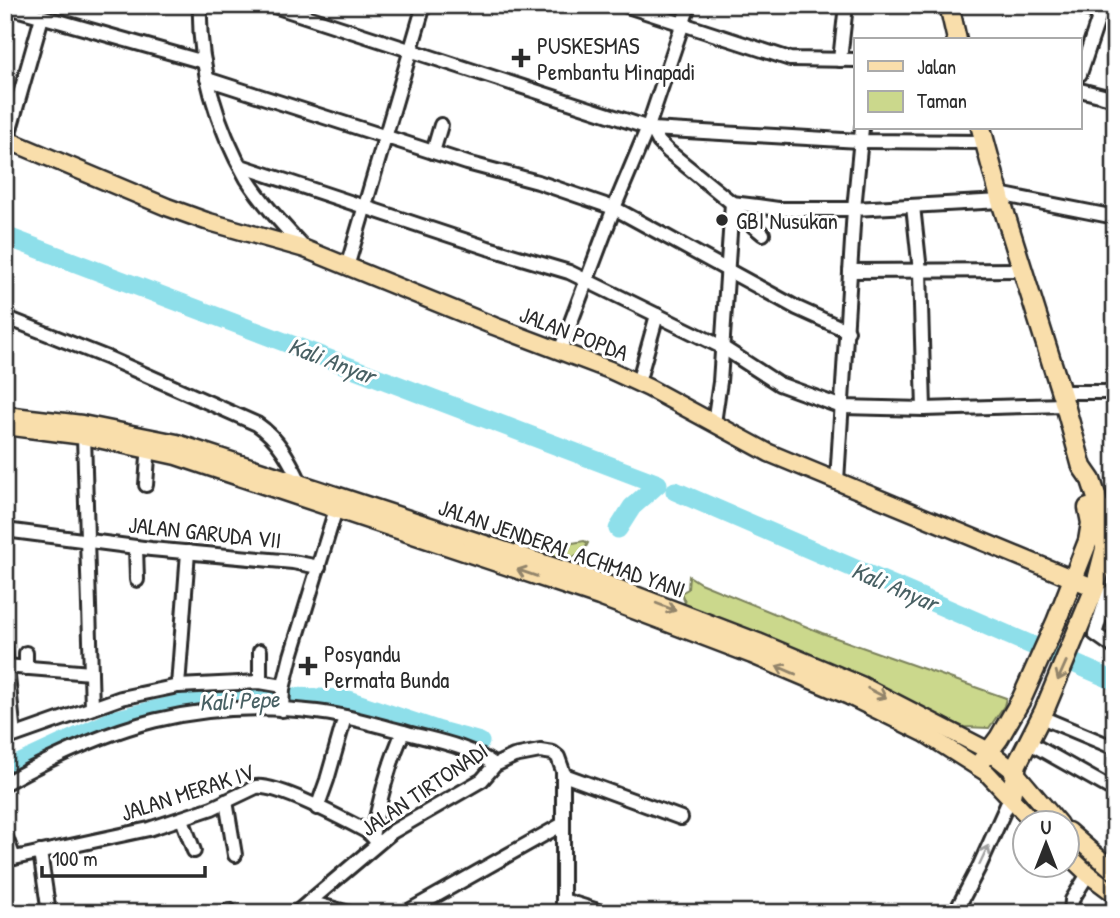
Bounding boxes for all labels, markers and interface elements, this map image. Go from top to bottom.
place label: PUSKESMAS Pembantu Minapadi [537,30,695,87]
legend [854,38,1082,130]
marker: PUSKESMAS Pembantu Minapadi [511,48,531,68]
text: Jalan [917,52,956,81]
text: Taman [917,86,967,115]
place label: GBI Nusukan [736,205,838,236]
marker: GBI Nusukan [714,212,730,228]
street label: JALAN POPDA [515,298,633,368]
water label: Kali Anyar [284,329,383,393]
street label: JALAN JENDERAL ACHMAD YANI [434,491,690,605]
street label: JALAN GARUDA VII [127,509,283,555]
water label: Kali Anyar [847,554,945,620]
one-way arrow [516,566,538,579]
one-way arrow [655,602,677,615]
place label: Posyandu Permata Bunda [324,638,449,695]
marker: Posyandu Permata Bunda [298,656,318,676]
one-way arrow [1054,660,1067,682]
one-way arrow [776,662,797,675]
water label: Kali Pepe [198,682,281,719]
one-way arrow [866,687,887,701]
street label: JALAN TIRTONADI [354,735,494,843]
street label: JALAN MERAK IV [116,756,258,828]
north arrow [1012,810,1082,880]
text: U [1041,814,1052,840]
scale bar [42,834,205,878]
text: 100 m [52,844,98,873]
one-way arrow [978,845,991,866]

